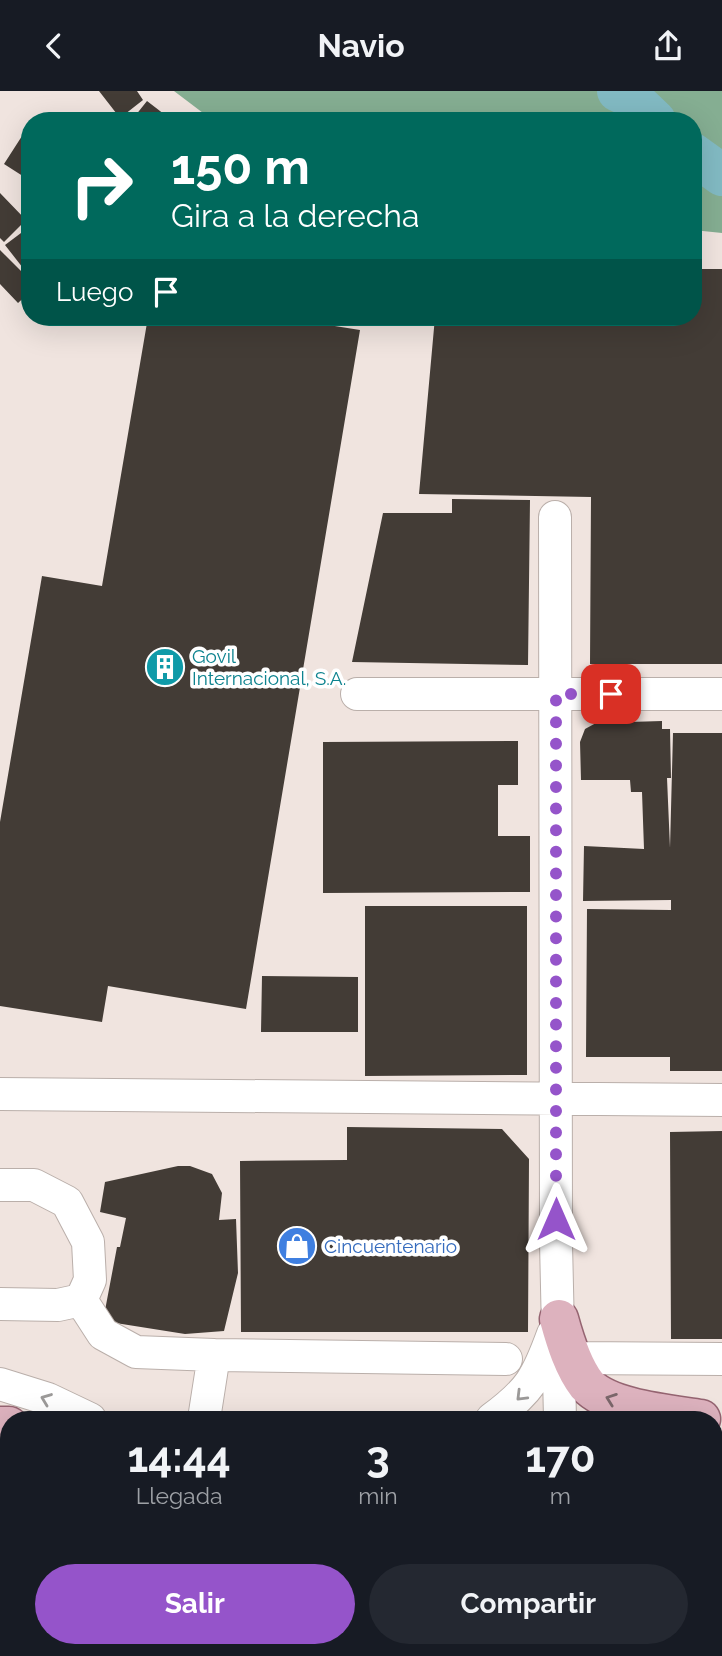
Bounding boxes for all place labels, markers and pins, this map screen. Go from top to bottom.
place label: Govil Internacional, S.A. [192,645,346,689]
building icon: Govil Internacional, S.A. [144,646,186,688]
pin [581,664,641,724]
shop icon: Cincuentenario [276,1225,318,1267]
place label: Cincuentenario [324,1235,457,1257]

